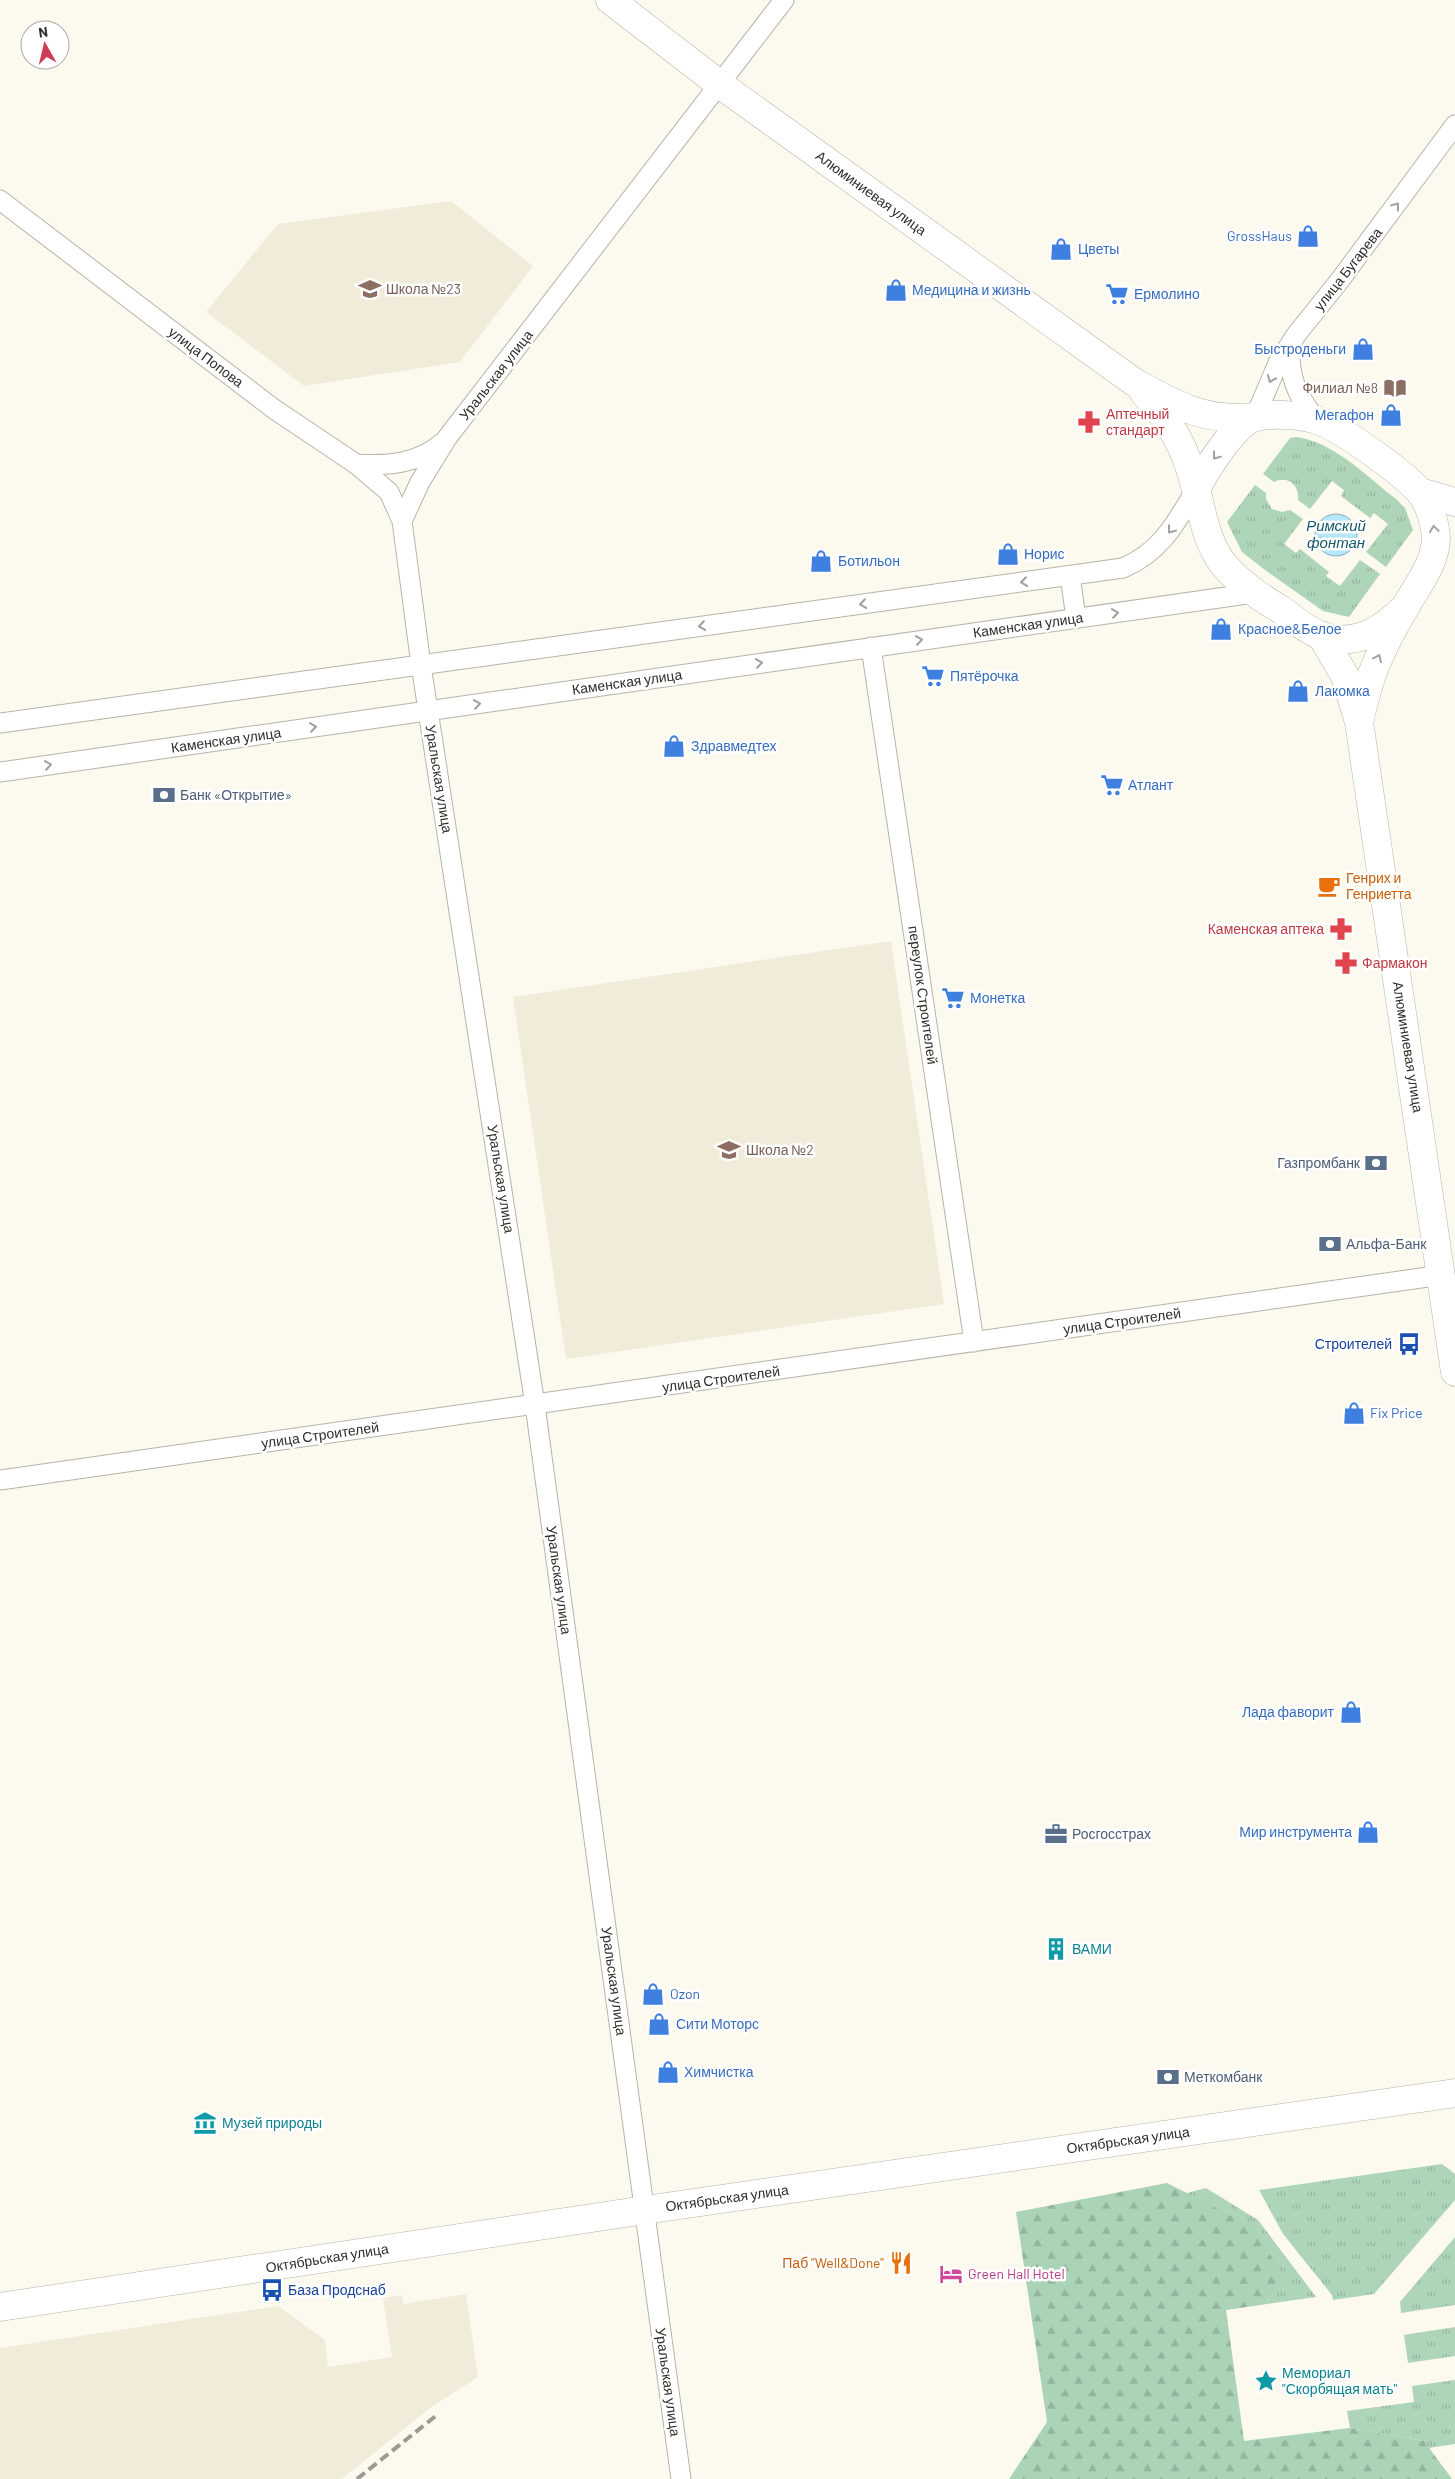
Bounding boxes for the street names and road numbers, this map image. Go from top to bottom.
street label: Алюминиевая улица [813,147,930,239]
street label: улица Бугарева [1310,224,1385,313]
street label: улица Попова [165,323,247,390]
street label: Уральская улица [455,326,536,423]
street label: Каменская улица [972,608,1084,641]
street label: Каменская улица [571,665,683,698]
street label: Каменская улица [170,723,282,756]
street label: Уральская улица [423,724,456,834]
street label: переулок Строителей [905,925,942,1065]
street label: Алюминиевая улица [1390,980,1427,1114]
street label: Уральская улица [485,1124,518,1234]
street label: улица Строителей [1062,1304,1182,1337]
street label: улица Строителей [661,1362,781,1395]
street label: улица Строителей [260,1418,380,1451]
street label: Уральская улица [543,1525,576,1635]
street label: Уральская улица [598,1926,631,2036]
street label: Октябрьская улица [1065,2122,1191,2157]
street label: Октябрьская улица [664,2180,790,2215]
street label: Октябрьская улица [264,2239,390,2276]
street label: Уральская улица [652,2327,685,2437]

